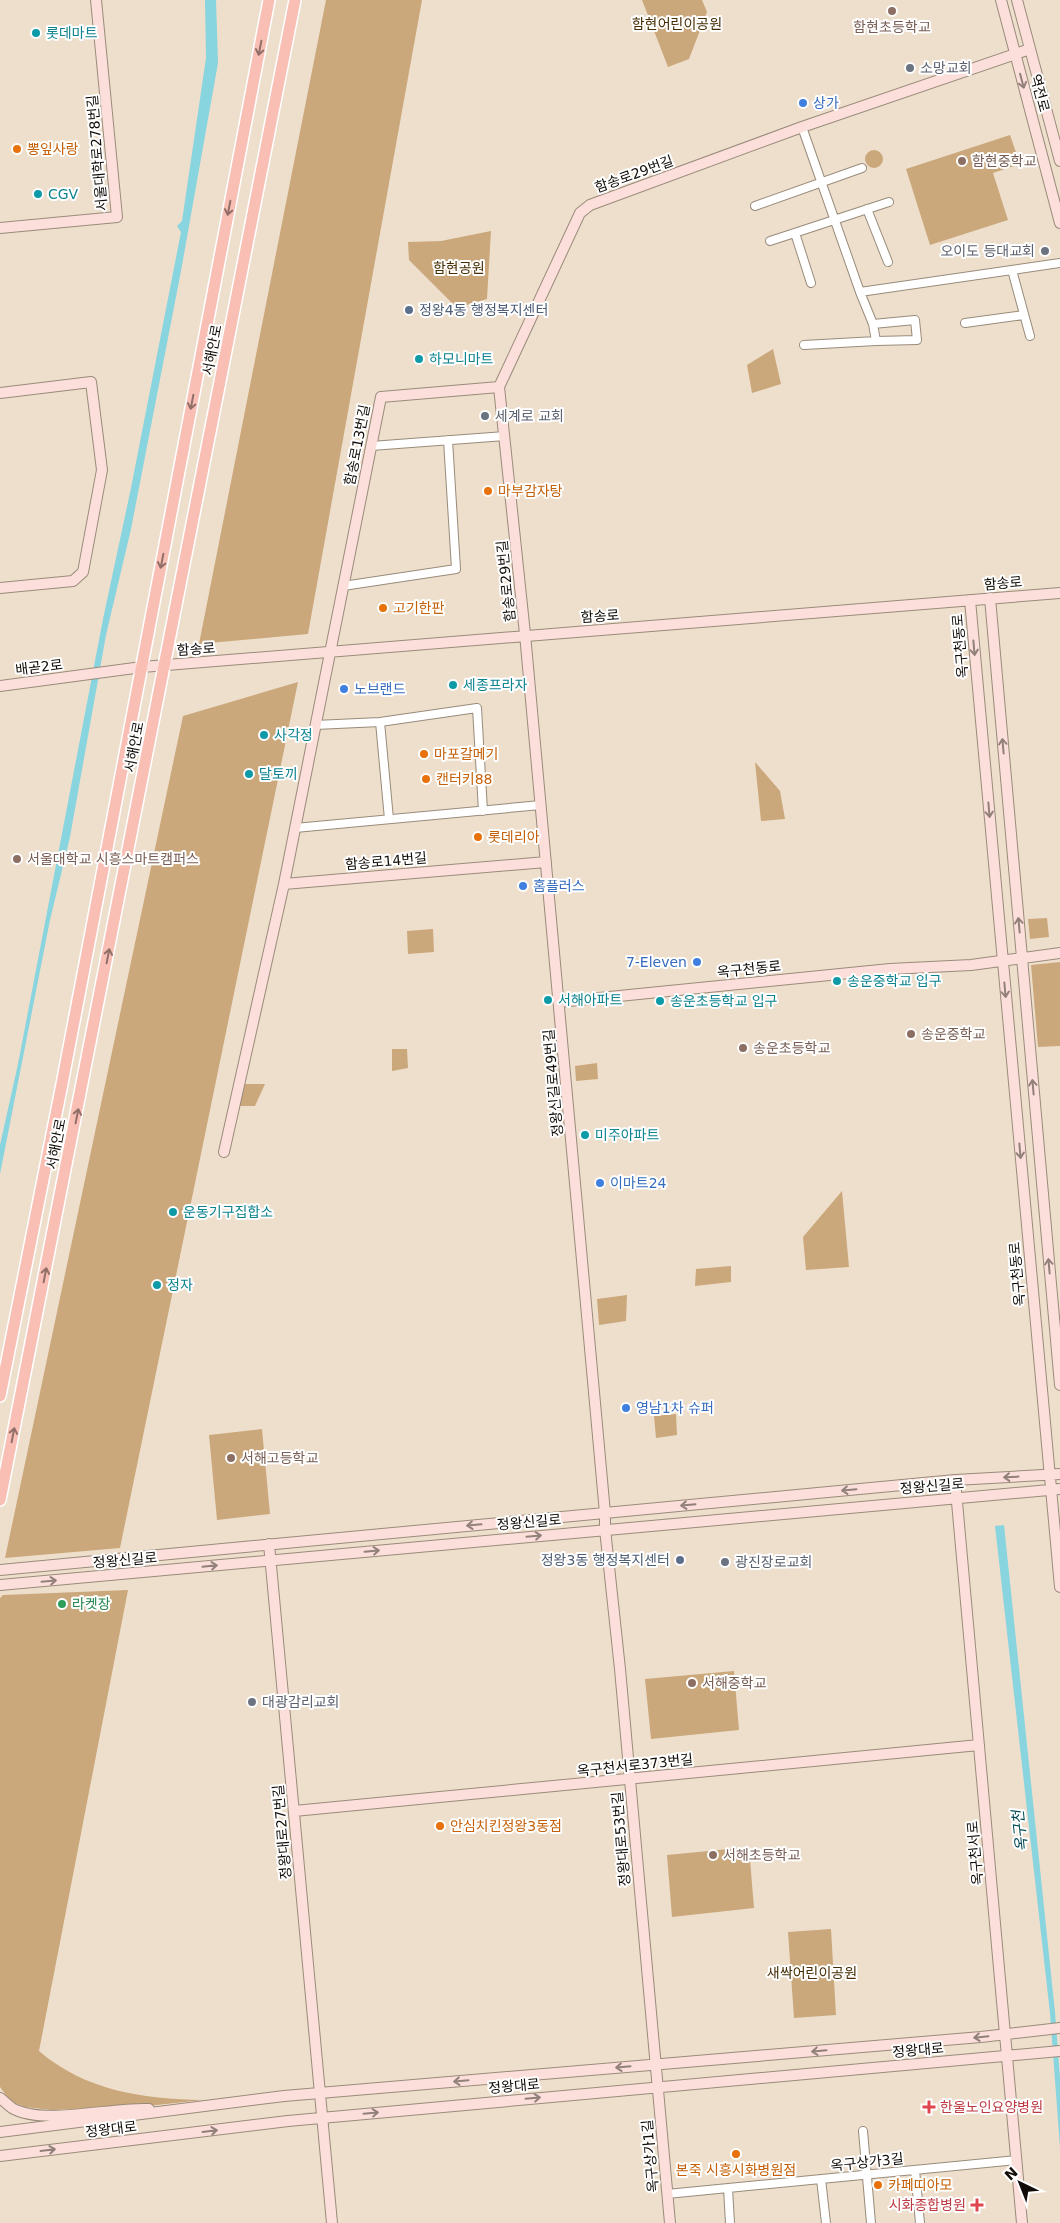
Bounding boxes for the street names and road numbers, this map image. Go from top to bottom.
street label: 역전로 [1027,72,1053,114]
street label: 서울대학로278번길 [84,94,110,212]
street label: 함송로29번길 [593,152,675,196]
street label: 서해안로 [199,323,225,377]
street label: 함송로13번길 [341,403,373,487]
street label: 함송로29번길 [494,539,518,623]
street label: 함송로 [983,573,1023,593]
street label: 함송로 [580,607,620,625]
street label: 옥구천동로 [949,613,971,679]
street label: 함송로 [176,640,216,658]
street label: 배곧2로 [14,656,64,678]
street label: 서해안로 [121,720,147,774]
street label: 함송로14번길 [344,849,428,873]
street label: 옥구천동로 [716,958,782,980]
street label: 정왕신길로49번길 [540,1029,566,1137]
street label: 서해안로 [43,1117,69,1171]
street label: 옥구천동로 [1006,1241,1028,1307]
street label: 정왕신길로 [899,1475,965,1497]
street label: 정왕신길로 [496,1511,562,1533]
street label: 정왕신길로 [92,1549,158,1571]
street label: 옥구천서로373번길 [576,1751,694,1779]
street label: 정왕대로27번길 [270,1784,294,1880]
street label: 정왕대로53번길 [609,1791,633,1887]
street label: 옥구천서로 [964,1820,986,1886]
street label: 정왕대로 [892,2040,944,2060]
street label: 정왕대로 [488,2076,540,2096]
street label: 정왕대로 [84,2118,138,2140]
street label: 옥구상가1길 [639,2119,661,2193]
street label: 옥구상가3길 [830,2150,904,2174]

